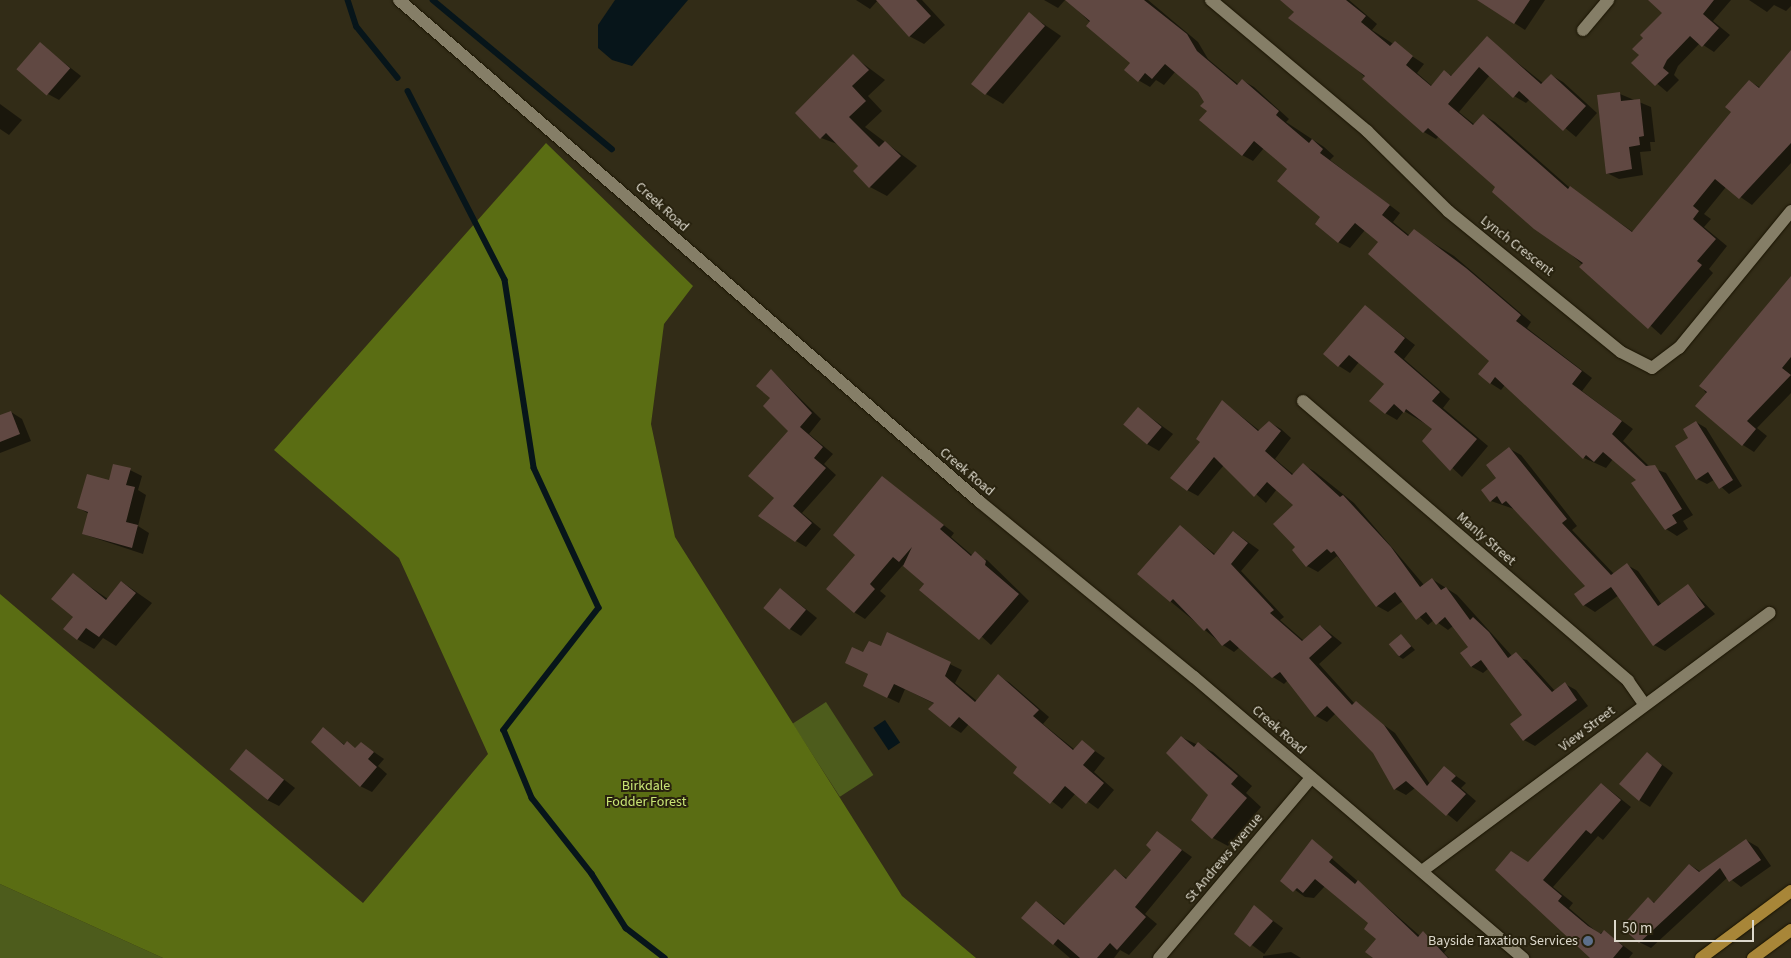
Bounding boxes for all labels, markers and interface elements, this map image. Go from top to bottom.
street label: Creek Road [632,179,692,235]
street label: Lynch Crescent [1477,212,1557,280]
street label: Creek Road [936,444,998,500]
street label: Manly Street [1453,509,1519,569]
street label: Creek Road [1248,702,1310,758]
street label: View Street [1556,703,1618,755]
park label: Birkdale Fodder Forest [606,778,686,810]
street label: St Andrews Avenue [1182,810,1266,906]
scale bar [1616,910,1756,942]
text: 50 m [1622,918,1652,939]
place label: Bayside Taxation Services [1428,933,1578,949]
marker: Bayside Taxation Services [1582,935,1594,947]

